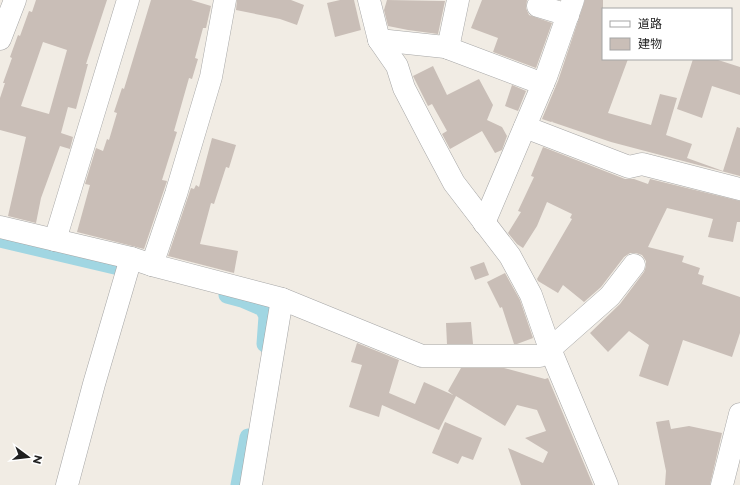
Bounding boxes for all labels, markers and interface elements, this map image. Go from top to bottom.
legend [602,8,732,60]
text: 道路 [638,16,662,31]
text: 建物 [638,36,662,51]
north arrow [8,437,48,477]
text: N [30,453,46,466]

